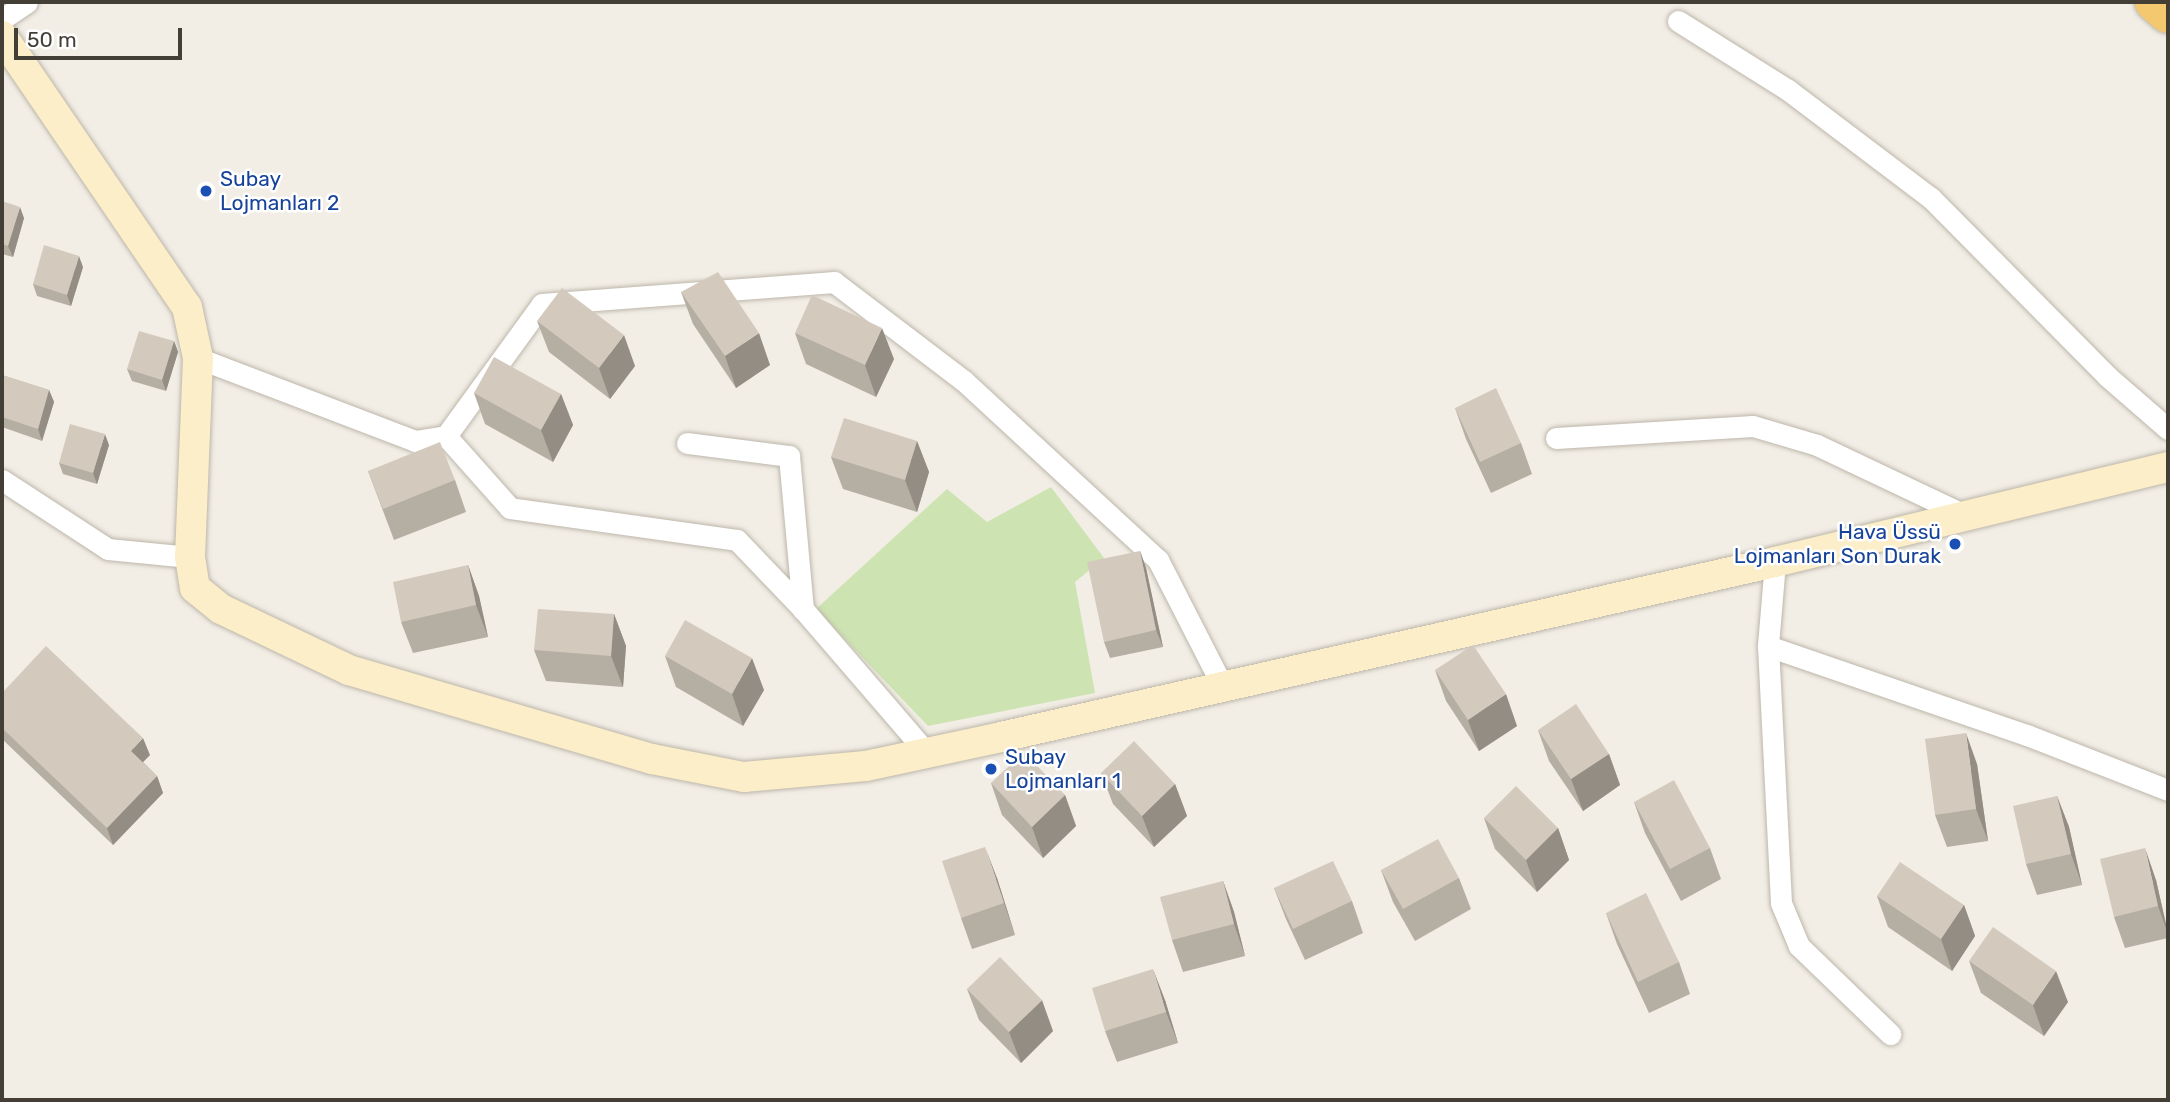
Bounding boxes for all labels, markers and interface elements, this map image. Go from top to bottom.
scale bar [18,14,186,58]
text: 50 m [27,27,77,52]
place label: Subay Lojmanları 2 [220,166,339,216]
marker: Subay Lojmanları 2 [198,183,214,199]
place label: Hava Üssü Lojmanları Son Durak [1734,519,1941,569]
marker: Hava Üssü Lojmanları Son Durak [1947,536,1963,552]
place label: Subay Lojmanları 1 [1005,744,1121,794]
marker: Subay Lojmanları 1 [983,761,999,777]

